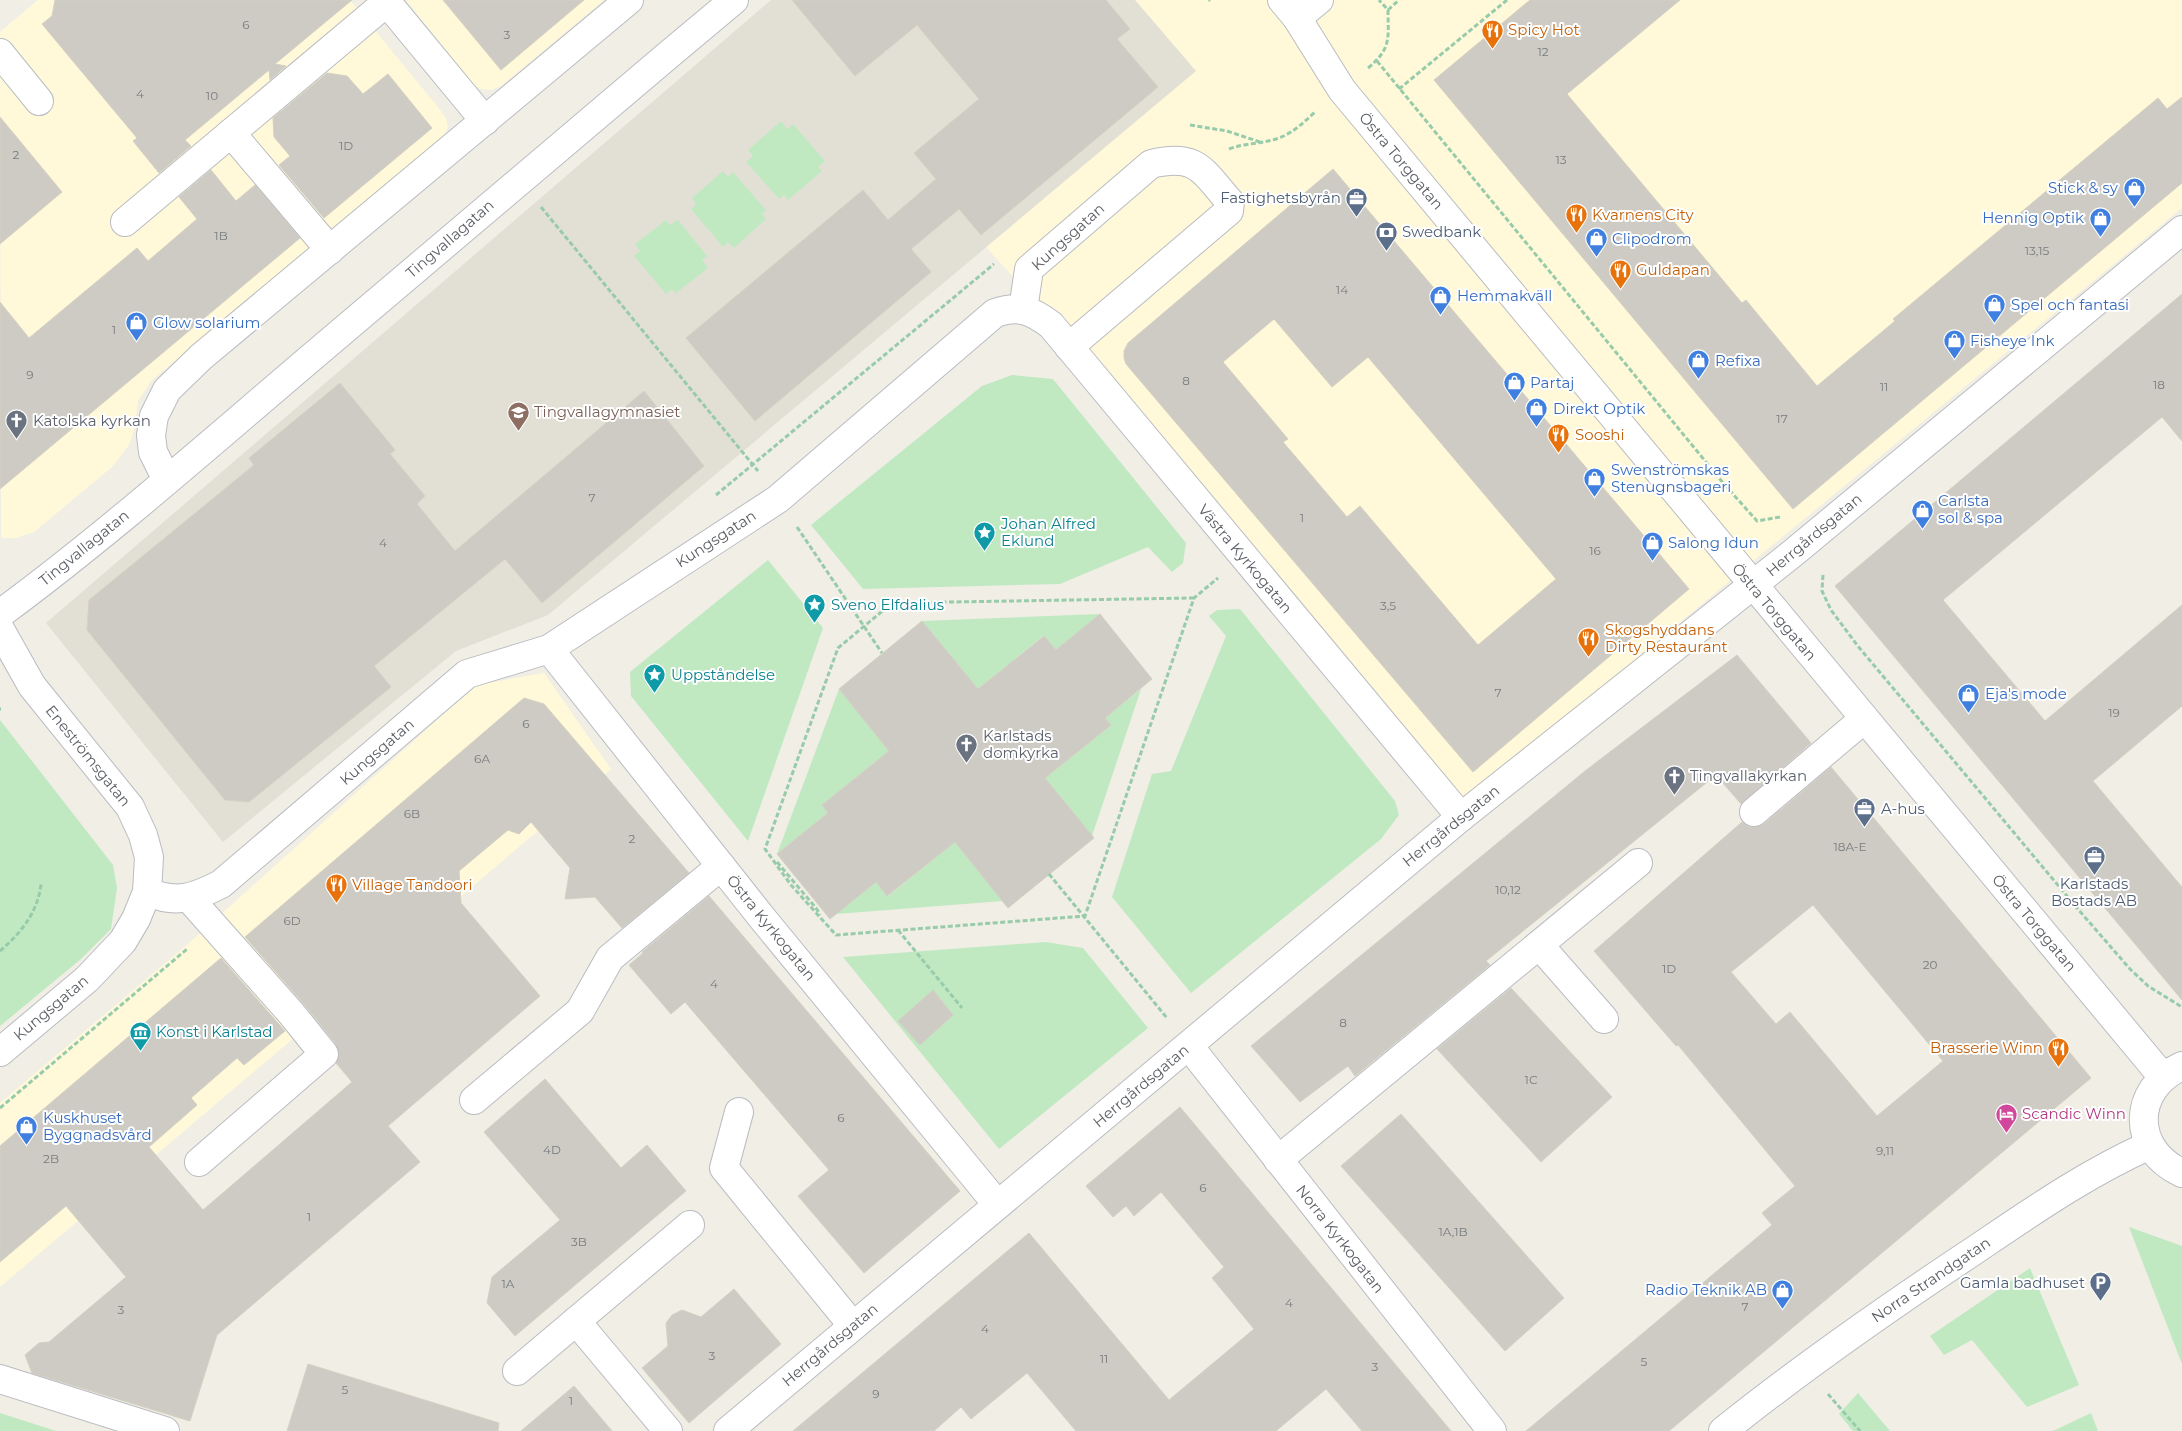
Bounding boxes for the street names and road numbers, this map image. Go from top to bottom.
street label: Östra Torggatan [1355,108,1448,213]
street label: Tingvallagatan [402,195,498,282]
street label: Kungsgatan [1027,199,1108,275]
street label: Herrgårdsgatan [1762,489,1865,580]
street label: Västra Kyrkogatan [1194,500,1297,617]
street label: Tingvallagatan [35,505,133,590]
street label: Kungsgatan [672,506,760,572]
street label: Östra Torggatan [1728,559,1821,664]
street label: Eneströmsgatan [42,701,135,810]
street label: Kungsgatan [336,714,418,789]
street label: Herrgårdsgatan [1398,781,1503,871]
street label: Östra Torggatan [1988,870,2081,975]
street label: Östra Kyrkogatan [723,871,820,985]
street label: Kungsgatan [9,971,92,1044]
street label: Herrgårdsgatan [1089,1040,1192,1131]
street label: Norra Kyrkogatan [1292,1181,1389,1297]
street label: Norra Strandgatan [1868,1233,1994,1326]
street label: Herrgårdsgatan [778,1299,881,1390]

